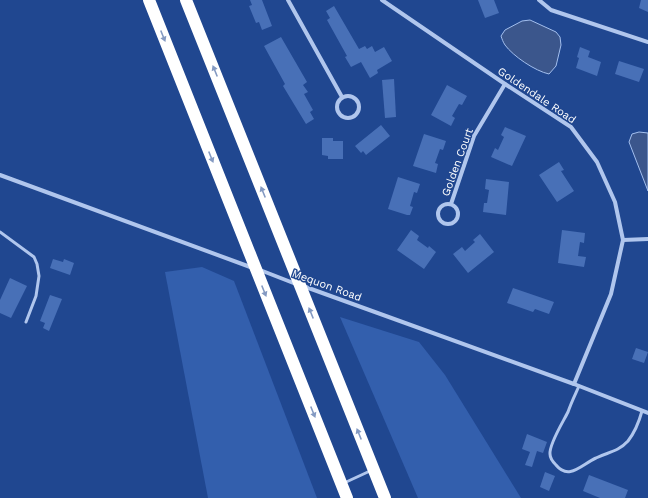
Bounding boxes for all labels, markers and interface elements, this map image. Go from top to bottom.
one-way arrow [161,31,167,43]
street label: Goldendale Road [495,64,578,126]
one-way arrow [211,65,217,77]
street label: Golden Court [439,126,476,198]
one-way arrow [209,152,215,164]
one-way arrow [260,187,266,198]
street label: Mequon Road [290,267,364,304]
one-way arrow [262,285,268,297]
one-way arrow [308,306,314,318]
one-way arrow [310,406,316,418]
one-way arrow [356,427,362,439]

